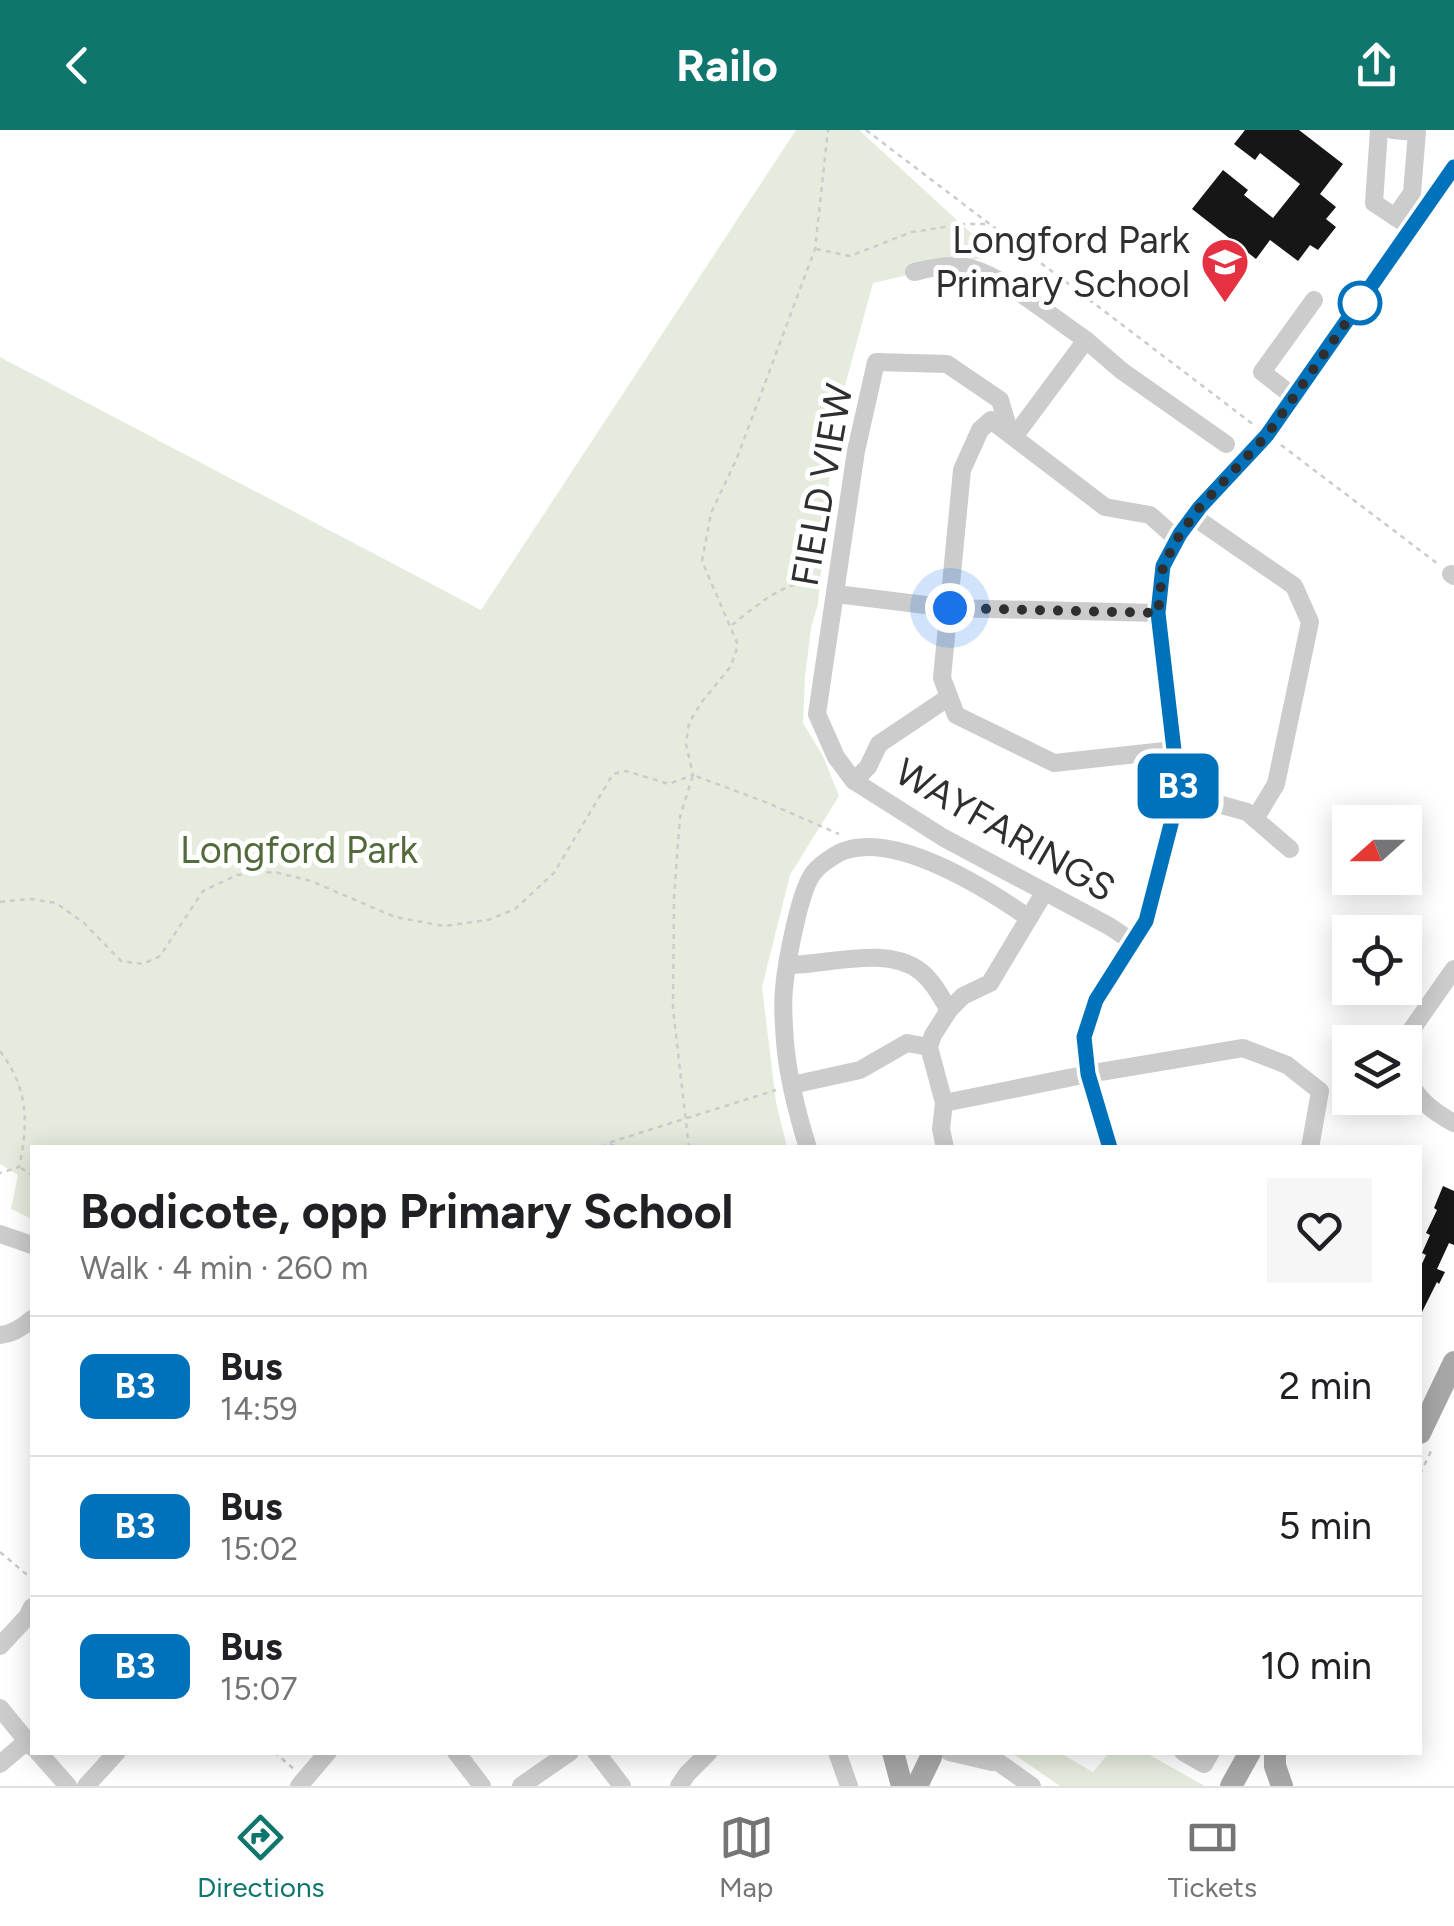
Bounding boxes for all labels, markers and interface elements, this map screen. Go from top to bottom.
icon: back [50,38,105,93]
text: Railo [676,38,778,92]
icon: share [1349,38,1404,93]
place label: Longford Park Primary School [935,217,1191,307]
school or university icon: Longford Park Primary School [1199,236,1251,304]
unlabelled marker [1339,282,1381,324]
street label: FIELD VIEW [782,380,862,590]
your location [925,583,975,633]
street label: WAYFARINGS [887,749,1123,911]
line badge: B3 [1133,754,1223,818]
text: B3 [1158,765,1198,807]
north arrow [1332,805,1422,895]
map controls [1332,805,1422,1115]
park label: Longford Park [180,827,419,873]
button: locate [1332,915,1422,1005]
button: layers [1332,1025,1422,1115]
button: heart [1267,1178,1372,1283]
text: Bodicote, opp Primary School [80,1182,733,1240]
text: Walk · 4 min · 260 m [80,1249,368,1287]
text: Bus [220,1344,283,1390]
text: 2 min [1279,1363,1372,1409]
text: B3 [115,1365,155,1407]
text: 14:59 [220,1390,298,1428]
text: Bus [220,1484,283,1530]
text: 5 min [1278,1503,1372,1549]
text: B3 [115,1505,155,1547]
text: 15:02 [220,1530,298,1568]
text: Bus [220,1624,283,1670]
text: 10 min [1260,1643,1372,1689]
text: B3 [115,1645,155,1687]
text: 15:07 [220,1670,297,1708]
tab: Directions [197,1810,325,1904]
tab: Map [719,1810,774,1904]
tab: Tickets [1168,1810,1257,1904]

